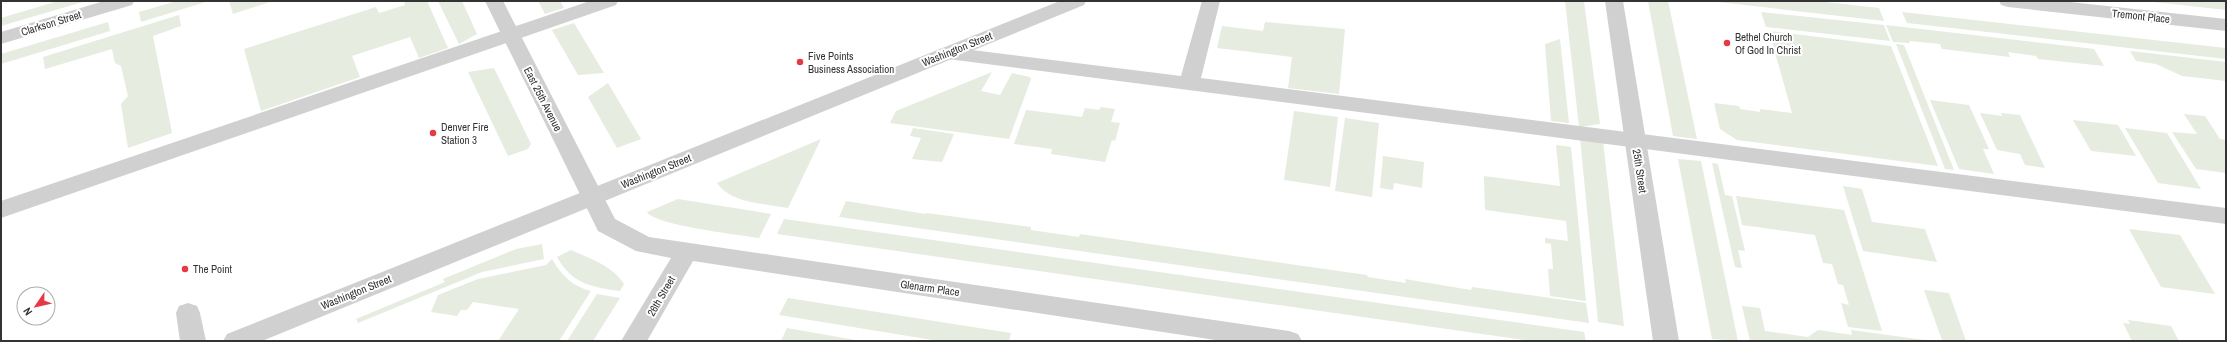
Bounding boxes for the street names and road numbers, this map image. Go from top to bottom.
street label: Tremont Place [2111,6,2171,26]
street label: Clarkson Street [19,7,83,39]
street label: Washington Street [920,28,995,69]
street label: East 25th Avenue [521,64,565,134]
street label: 25th Street [1630,148,1650,194]
street label: Washington Street [619,150,694,191]
street label: Washington Street [319,271,394,312]
street label: 26th Street [644,273,678,319]
street label: Glenarm Place [899,277,961,299]

